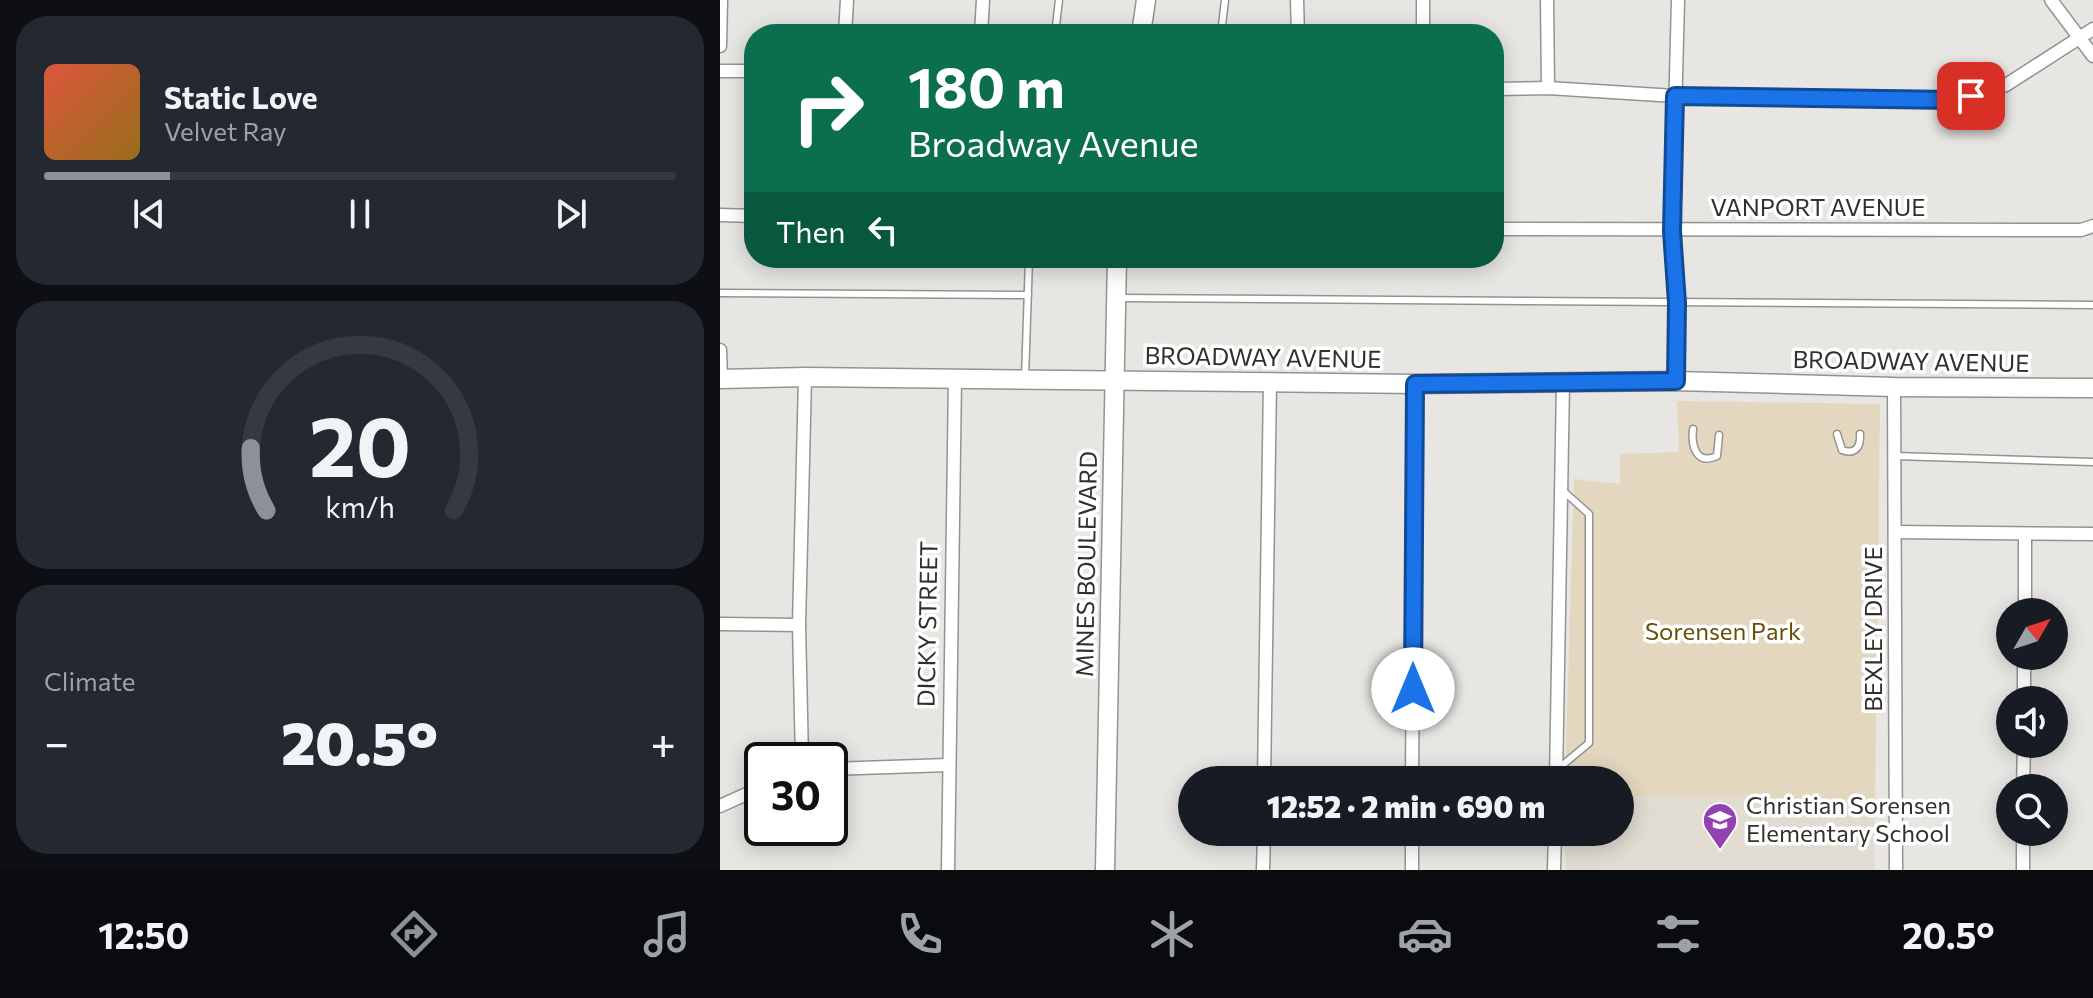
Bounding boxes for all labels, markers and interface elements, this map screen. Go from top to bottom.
text: 180 m [908,51,1065,120]
icon: right [776,56,880,160]
pin [1937,62,2005,130]
icon: arrive [1949,74,1993,118]
text: Static Love [164,78,318,115]
text: Velvet Ray [164,115,287,146]
text: Broadway Avenue [908,120,1199,164]
icon: previous [127,192,171,236]
icon: pause [338,192,382,236]
icon: next [549,192,593,236]
street label: VANPORT AVENUE [1710,192,1926,221]
icon: left [861,208,905,252]
text: Then [776,212,845,249]
street label: BROADWAY AVENUE [1144,340,1382,373]
street label: BROADWAY AVENUE [1792,344,2030,377]
text: 20 [309,392,411,494]
street label: MINES BOULEVARD [1069,451,1102,677]
text: km/h [325,489,395,524]
street label: DICKY STREET [911,541,942,707]
street label: BEXLEY DRIVE [1858,546,1887,712]
north arrow [1996,598,2068,670]
map controls [1996,598,2068,846]
park label: Sorensen Park [1645,616,1801,645]
position arrow [1371,647,1455,731]
text: Climate [44,665,136,696]
button: sound [1996,686,2068,758]
text: 20.5° [281,704,438,777]
text: − [44,714,69,768]
text: + [650,714,676,768]
speed limit sign: 30 [744,742,848,846]
button: search [1996,774,2068,846]
text: 12:52 · 2 min · 690 m [1267,787,1545,824]
place label: Christian Sorensen Elementary School [1746,790,1951,847]
school or university icon: Christian Sorensen Elementary School [1701,801,1739,851]
icon: directions [386,906,442,962]
icon: music [639,906,695,962]
icon: phone [892,906,948,962]
icon: climate [1144,906,1200,962]
icon: car [1397,906,1453,962]
icon: filters [1650,906,1706,962]
text: 12:50 [98,912,190,956]
text: 20.5° [1902,912,1995,956]

